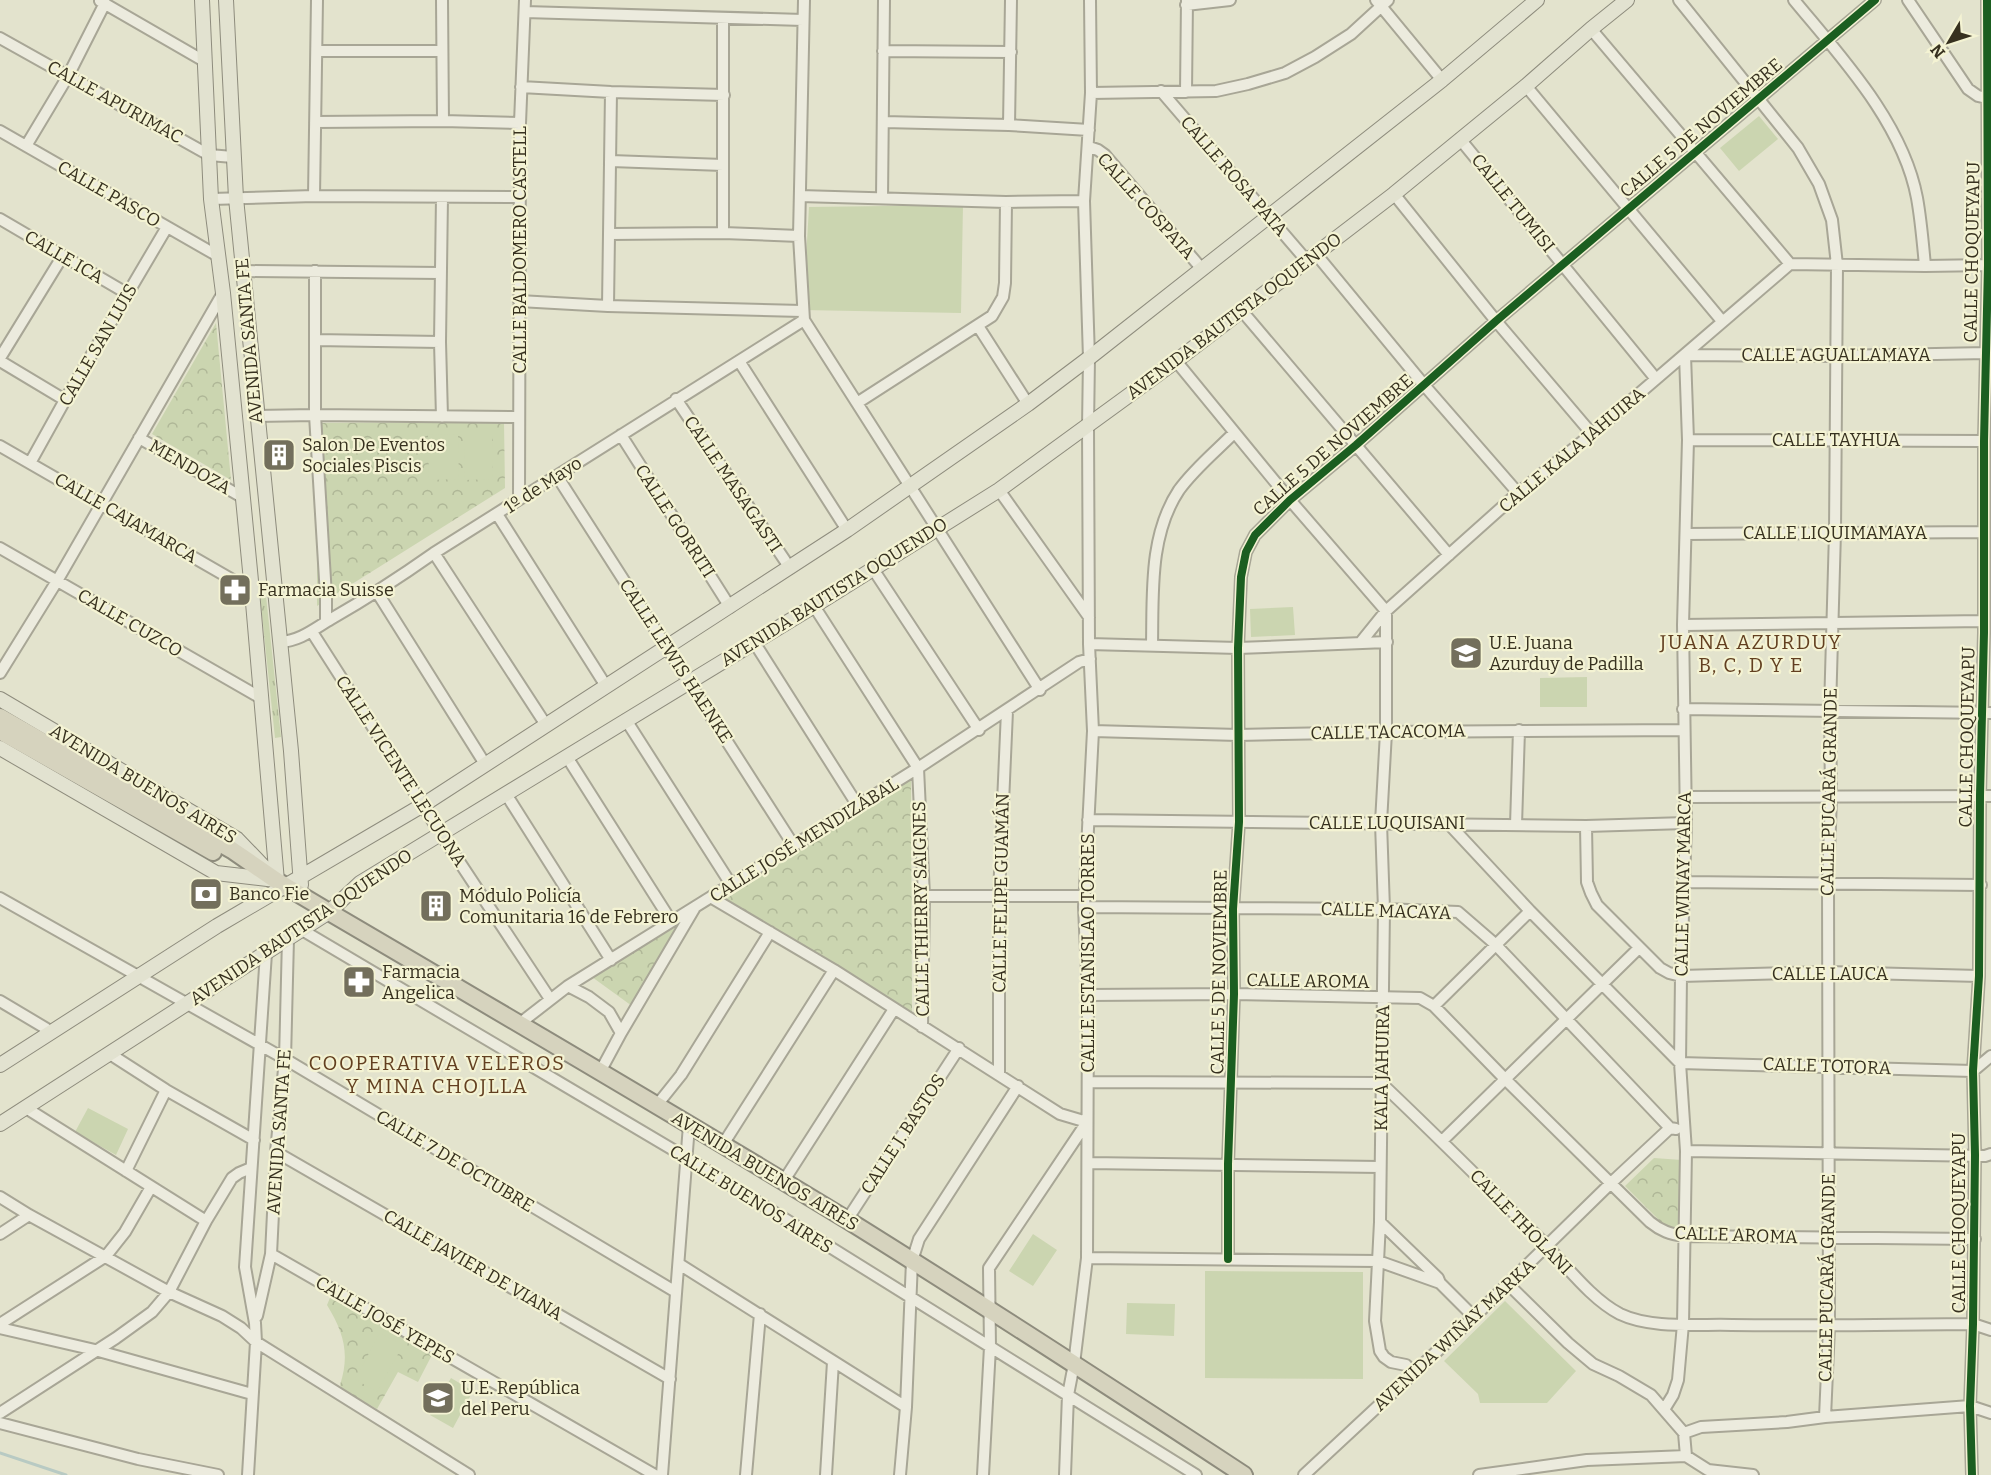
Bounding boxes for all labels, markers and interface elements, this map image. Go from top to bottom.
north arrow [1919,12,1979,72]
text: N [1926,40,1949,62]
street label: CALLE 5 DE NOVIEMBRE [1615,54,1787,202]
street label: CALLE APURIMAC [43,56,187,148]
street label: CALLE ROSA PATA [1176,111,1292,241]
street label: CALLE BALDOMERO CASTELL [509,126,531,374]
street label: CALLE COSPATA [1092,148,1200,264]
street label: CALLE TUMISI [1467,149,1559,257]
street label: CALLE PASCO [54,156,164,232]
street label: CALLE CHOQUEYAPU [1959,161,1985,343]
street label: CALLE ICA [20,225,108,289]
street label: AVENIDA BAUTISTA OQUENDO [1122,228,1346,404]
street label: AVENIDA SANTA FE [231,257,267,425]
street label: CALLE SAN LUIS [54,280,142,410]
street label: CALLE AGUALLAMAYA [1741,344,1931,366]
street label: CALLE 5 DE NOVIEMBRE [1248,369,1418,521]
street label: CALLE KALA JAHUIRA [1494,382,1650,518]
street label: CALLE MASAGASTI [679,411,787,557]
street label: CALLE TAYHUA [1772,429,1901,451]
place label: Salon De Eventos Sociales Piscis [302,434,445,477]
street label: MENDOZA [145,435,235,499]
building icon: Salon De Eventos Sociales Piscis [261,437,297,473]
street label: 1º de Mayo [500,452,586,518]
street label: CALLE GORRITI [630,460,720,582]
street label: CALLE CAJAMARCA [51,468,202,568]
street label: AVENIDA BAUTISTA OQUENDO [716,513,952,671]
street label: CALLE LIQUIMAMAYA [1743,522,1928,544]
pharmacy icon: Farmacia Suisse [217,572,253,608]
street label: CALLE LEWIS HAENKE [615,575,737,747]
place label: Farmacia Suisse [258,579,394,601]
street label: CALLE CUZCO [74,584,186,662]
district label: JUANA AZURDUY B, C, D Y E [1659,630,1842,677]
place label: U.E. Juana Azurduy de Padilla [1489,632,1644,675]
school or university icon: U.E. Juana Azurduy de Padilla [1448,635,1484,671]
street label: CALLE CHOQUEYAPU [1954,646,1980,828]
street label: CALLE VICENTE LECUONA [331,671,471,871]
street label: CALLE PUCARÁ GRANDE [1816,688,1842,896]
street label: AVENIDA BUENOS AIRES [46,719,240,849]
street label: CALLE TACACOMA [1310,720,1466,744]
street label: CALLE JOSÉ MENDIZÁBAL [705,772,903,907]
street label: CALLE WINAY MARCA [1670,791,1696,977]
street label: CALLE FELIPE GUAMÁN [988,793,1014,993]
street label: CALLE THIERRY SAIGNES [908,801,934,1017]
street label: CALLE LUQUISANI [1309,812,1465,834]
street label: CALLE ESTANISLAO TORRES [1077,833,1099,1073]
street label: AVENIDA BAUTISTA OQUENDO [186,844,416,1010]
street label: CALLE 5 DE NOVIEMBRE [1206,869,1232,1075]
bank icon: Banco Fie [188,876,224,912]
place label: Banco Fie [229,883,309,905]
place label: Módulo Policía Comunitaria 16 de Febrero [459,885,678,928]
building icon: Módulo Policía Comunitaria 16 de Febrero [418,888,454,924]
street label: CALLE MACAYA [1320,898,1452,924]
place label: Farmacia Angelica [382,961,460,1004]
street label: CALLE LAUCA [1772,963,1888,985]
pharmacy icon: Farmacia Angelica [341,964,377,1000]
street label: CALLE AROMA [1246,969,1370,993]
street label: KALA JAHUIRA [1370,1005,1394,1131]
street label: AVENIDA SANTA FE [262,1048,296,1216]
district label: COOPERATIVA VELEROS Y MINA CHOJLLA [309,1051,565,1098]
street label: CALLE TOTORA [1762,1053,1892,1079]
street label: CALLE J. BASTOS [856,1070,950,1198]
street label: CALLE 7 DE OCTUBRE [372,1105,538,1217]
street label: AVENIDA BUENOS AIRES [668,1106,862,1236]
street label: CALLE CHOQUEYAPU [1948,1132,1970,1314]
street label: CALLE BUENOS AIRES [665,1140,837,1258]
street label: CALLE THOLANI [1465,1165,1577,1279]
street label: CALLE PUCARÁ GRANDE [1814,1174,1840,1382]
street label: CALLE JAVIER DE VIANA [380,1205,567,1325]
street label: CALLE AROMA [1674,1222,1798,1248]
street label: AVENIDA WIÑAY MARKA [1369,1254,1540,1416]
street label: CALLE JOSÉ YEPES [312,1270,459,1369]
place label: U.E. República del Peru [461,1377,580,1420]
school or university icon: U.E. República del Peru [420,1380,456,1416]

